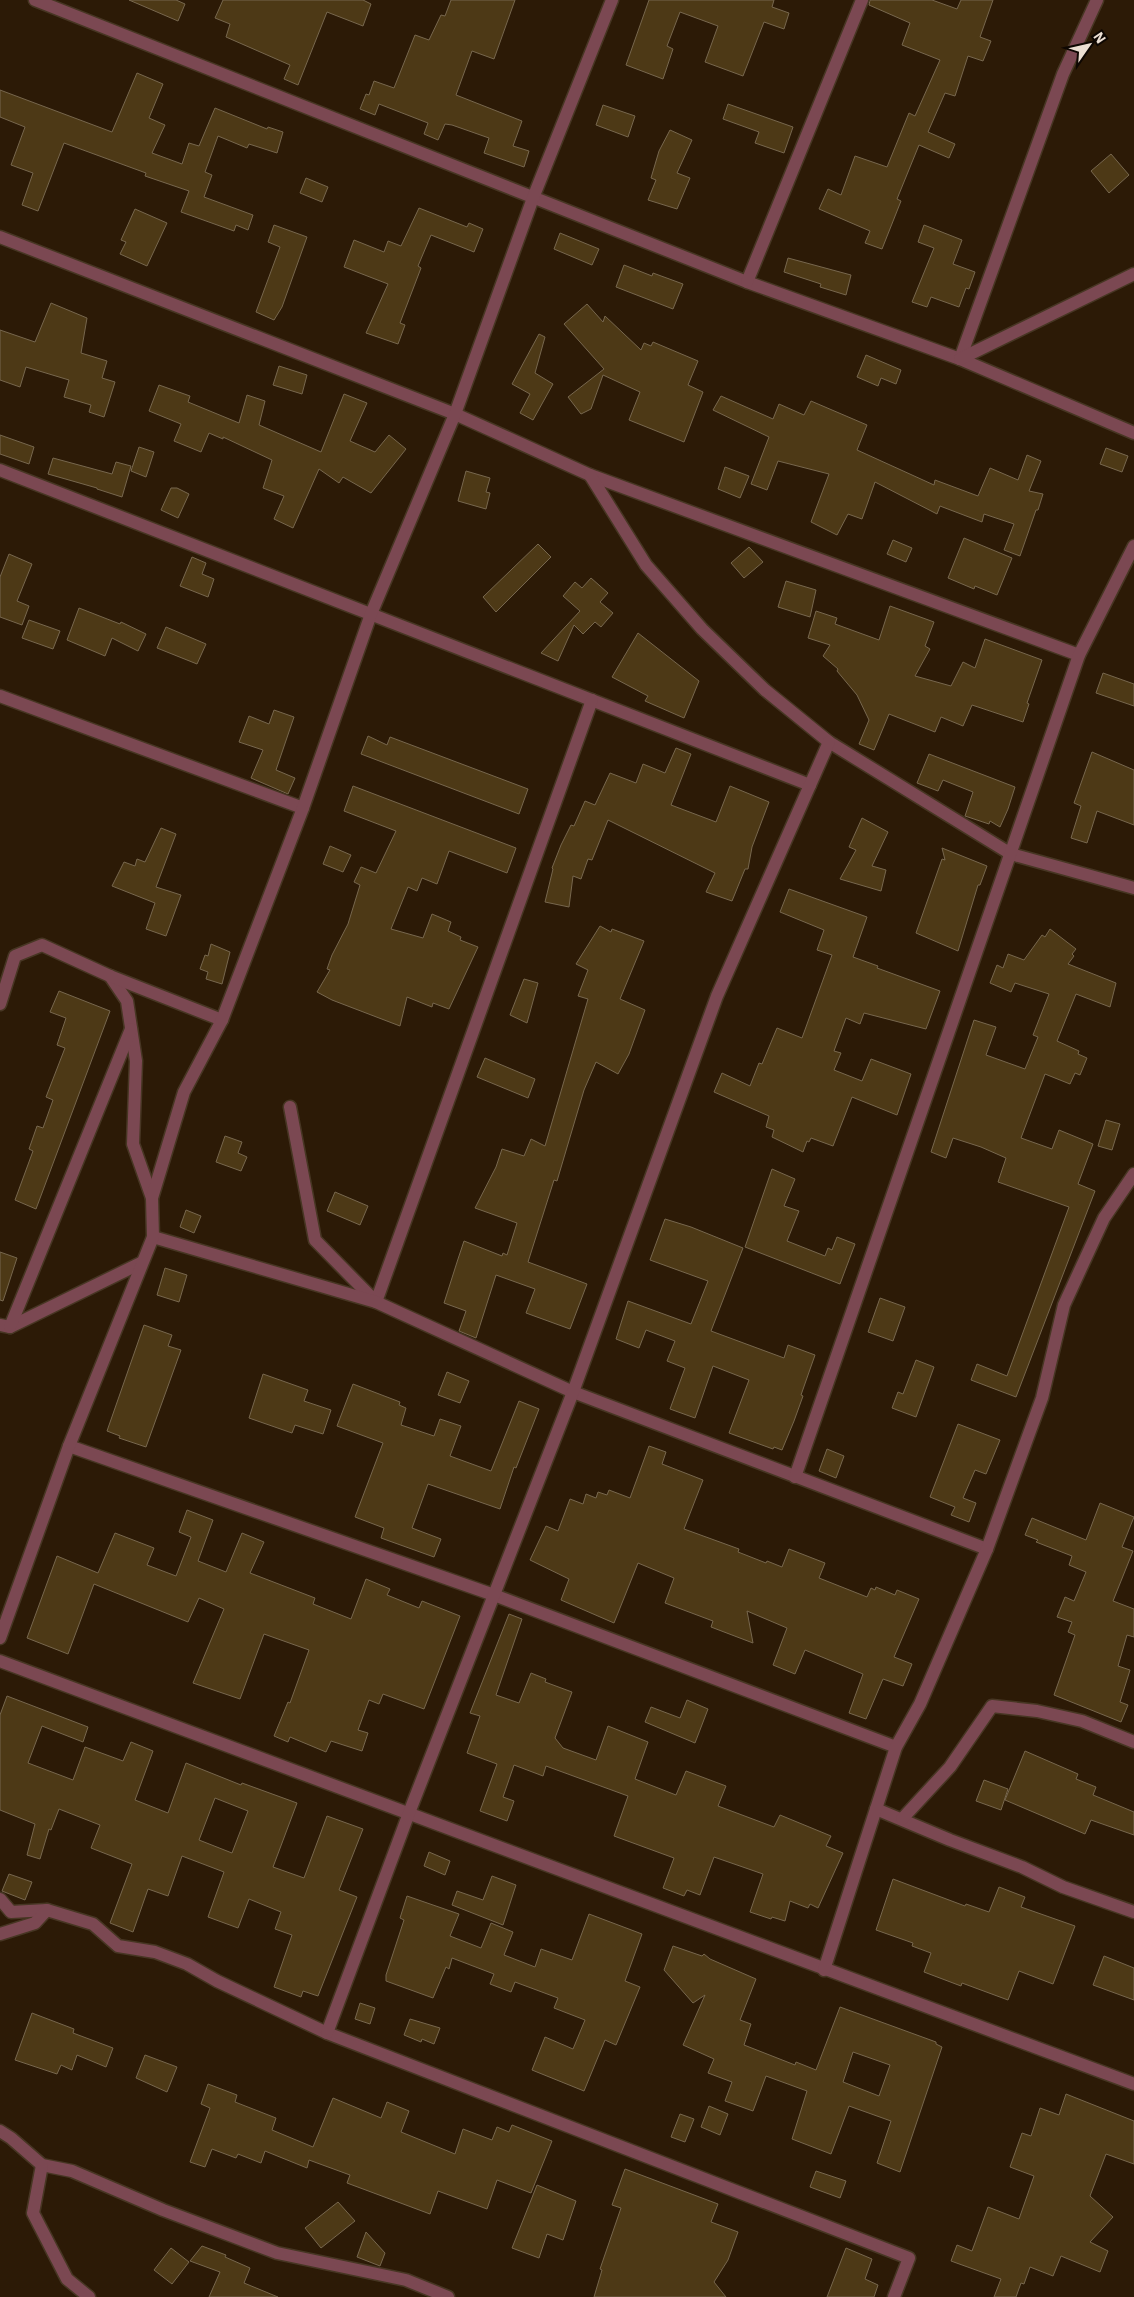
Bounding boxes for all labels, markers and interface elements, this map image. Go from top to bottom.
north arrow [1064,20,1114,70]
text: N [1089,28,1110,47]

